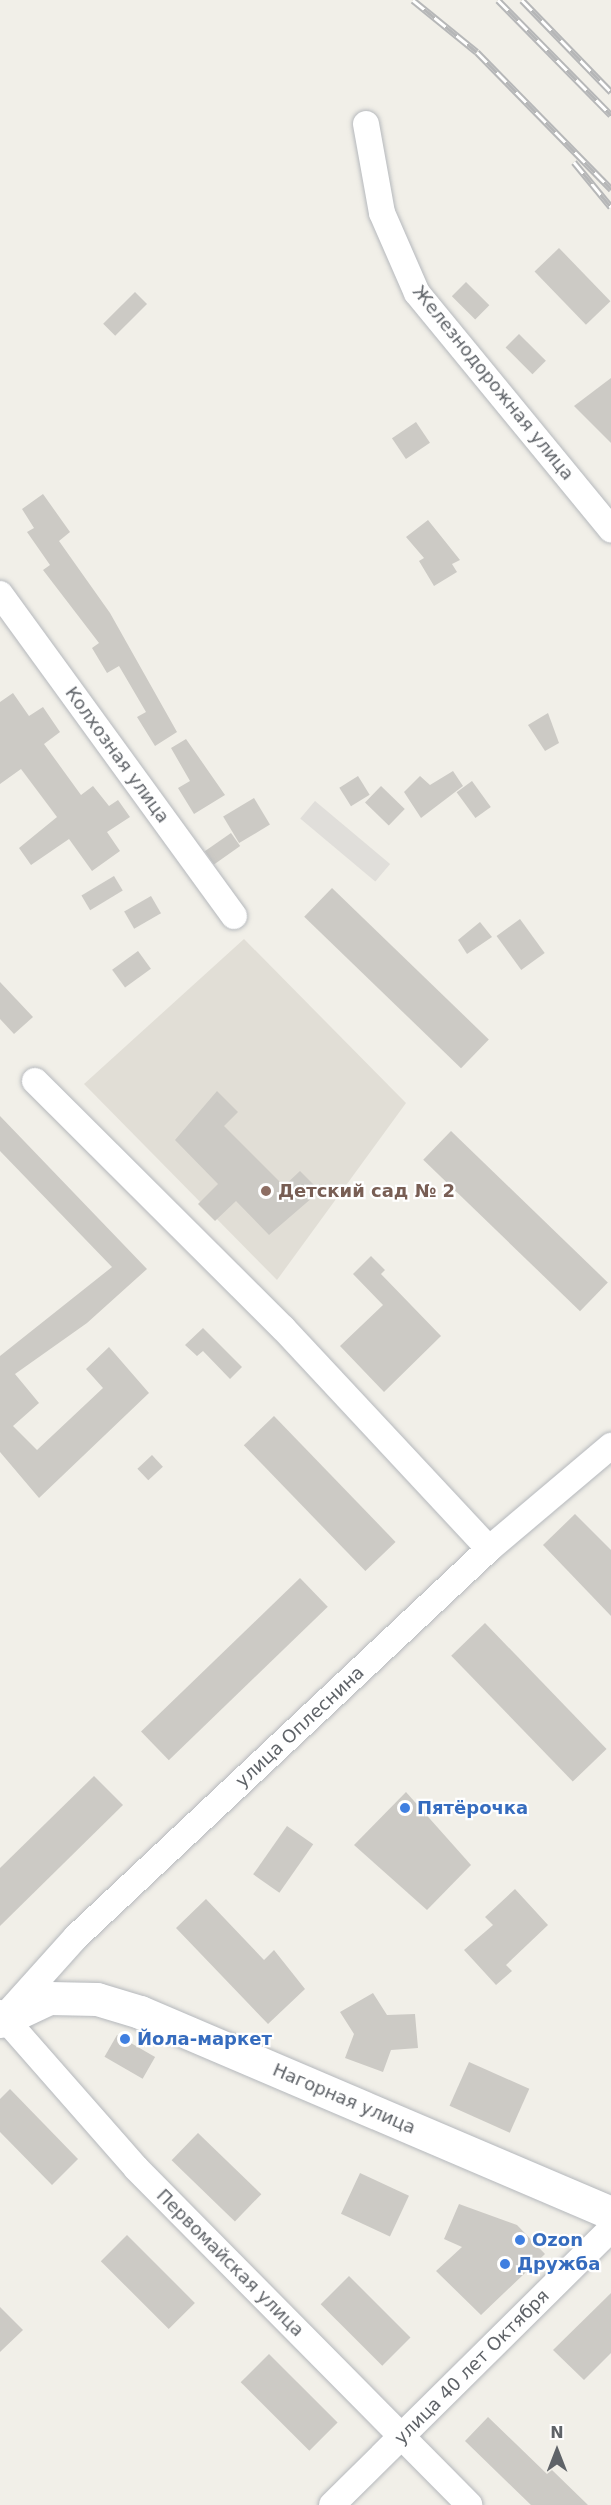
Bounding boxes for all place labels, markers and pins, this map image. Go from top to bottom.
place label: Детский сад № 2 [278,1180,455,1202]
marker: Детский сад № 2 [259,1184,273,1198]
place label: Пятёрочка [417,1797,528,1819]
marker: Пятёрочка [398,1801,412,1815]
place label: Йола-маркет [137,2028,272,2050]
marker: Йола-маркет [118,2032,132,2046]
place label: Ozon [532,2229,583,2251]
marker: Ozon [513,2233,527,2247]
place label: Дружба [517,2253,600,2275]
marker: Дружба [498,2257,512,2271]

